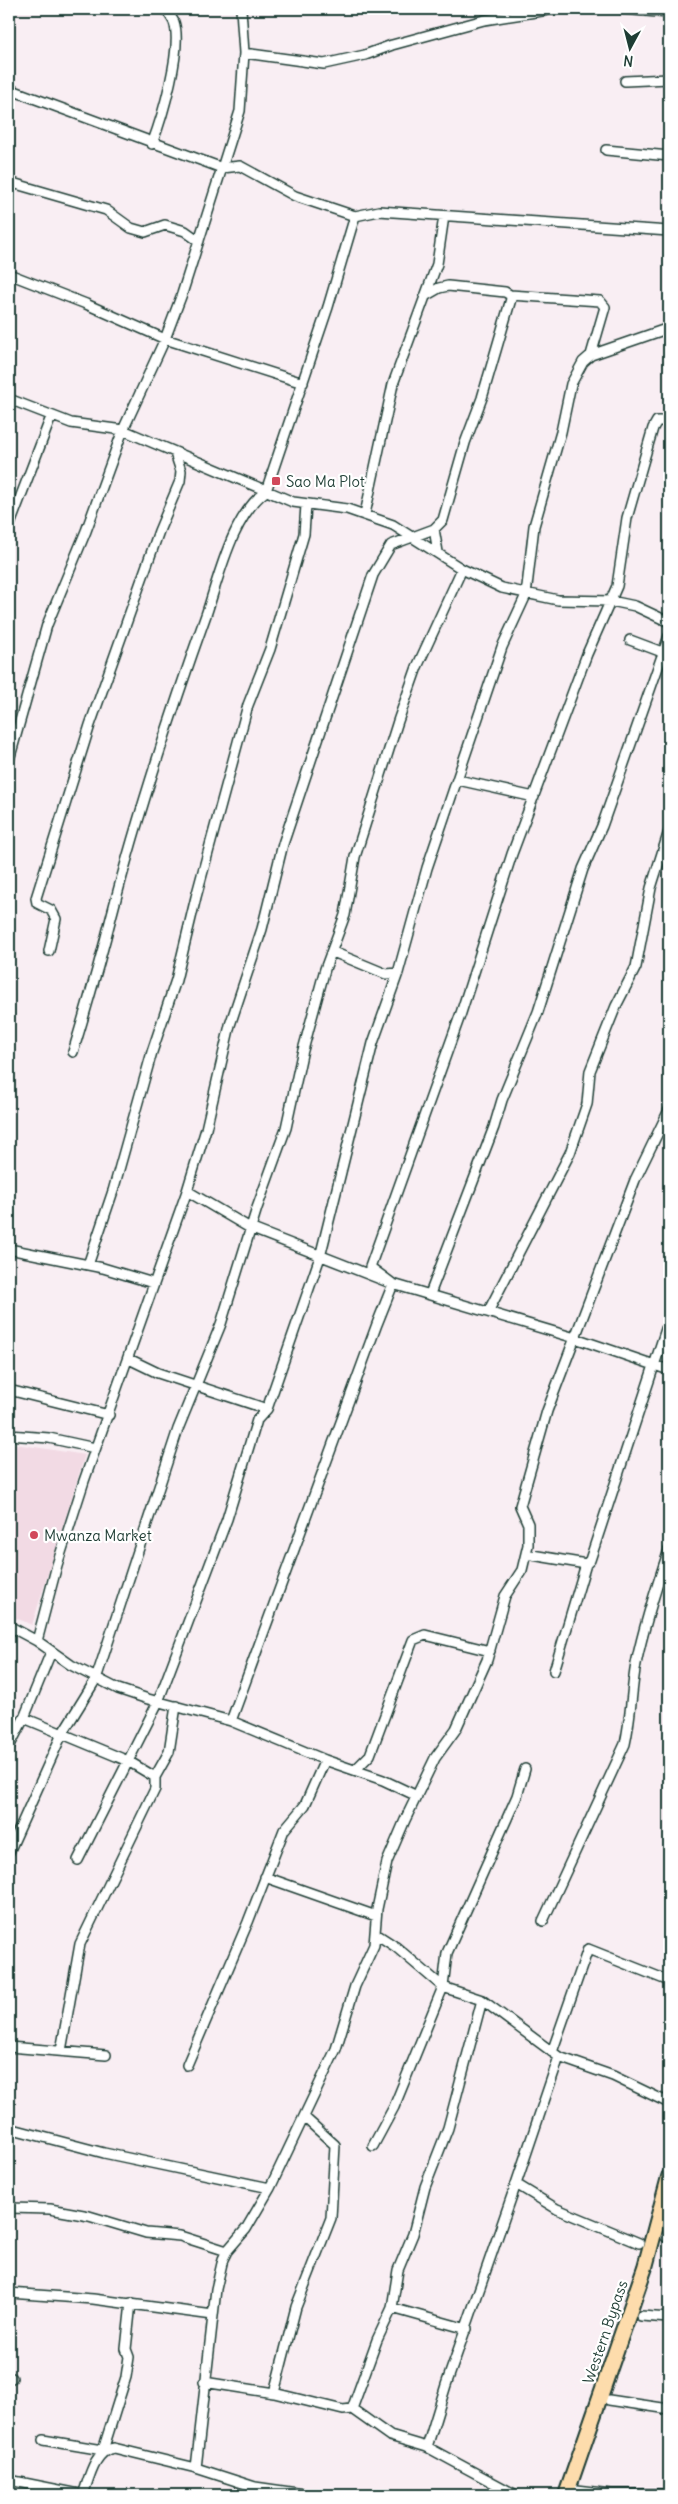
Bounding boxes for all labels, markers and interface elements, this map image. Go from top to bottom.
north arrow [606,22,656,72]
text: N [623,51,634,70]
place label: Sao Ma Plot [286,472,365,491]
marker: Sao Ma Plot [270,475,282,487]
place label: Mwanza Market [44,1526,152,1545]
marker: Mwanza Market [28,1529,40,1541]
street label: Western Bypass [578,2277,632,2386]

